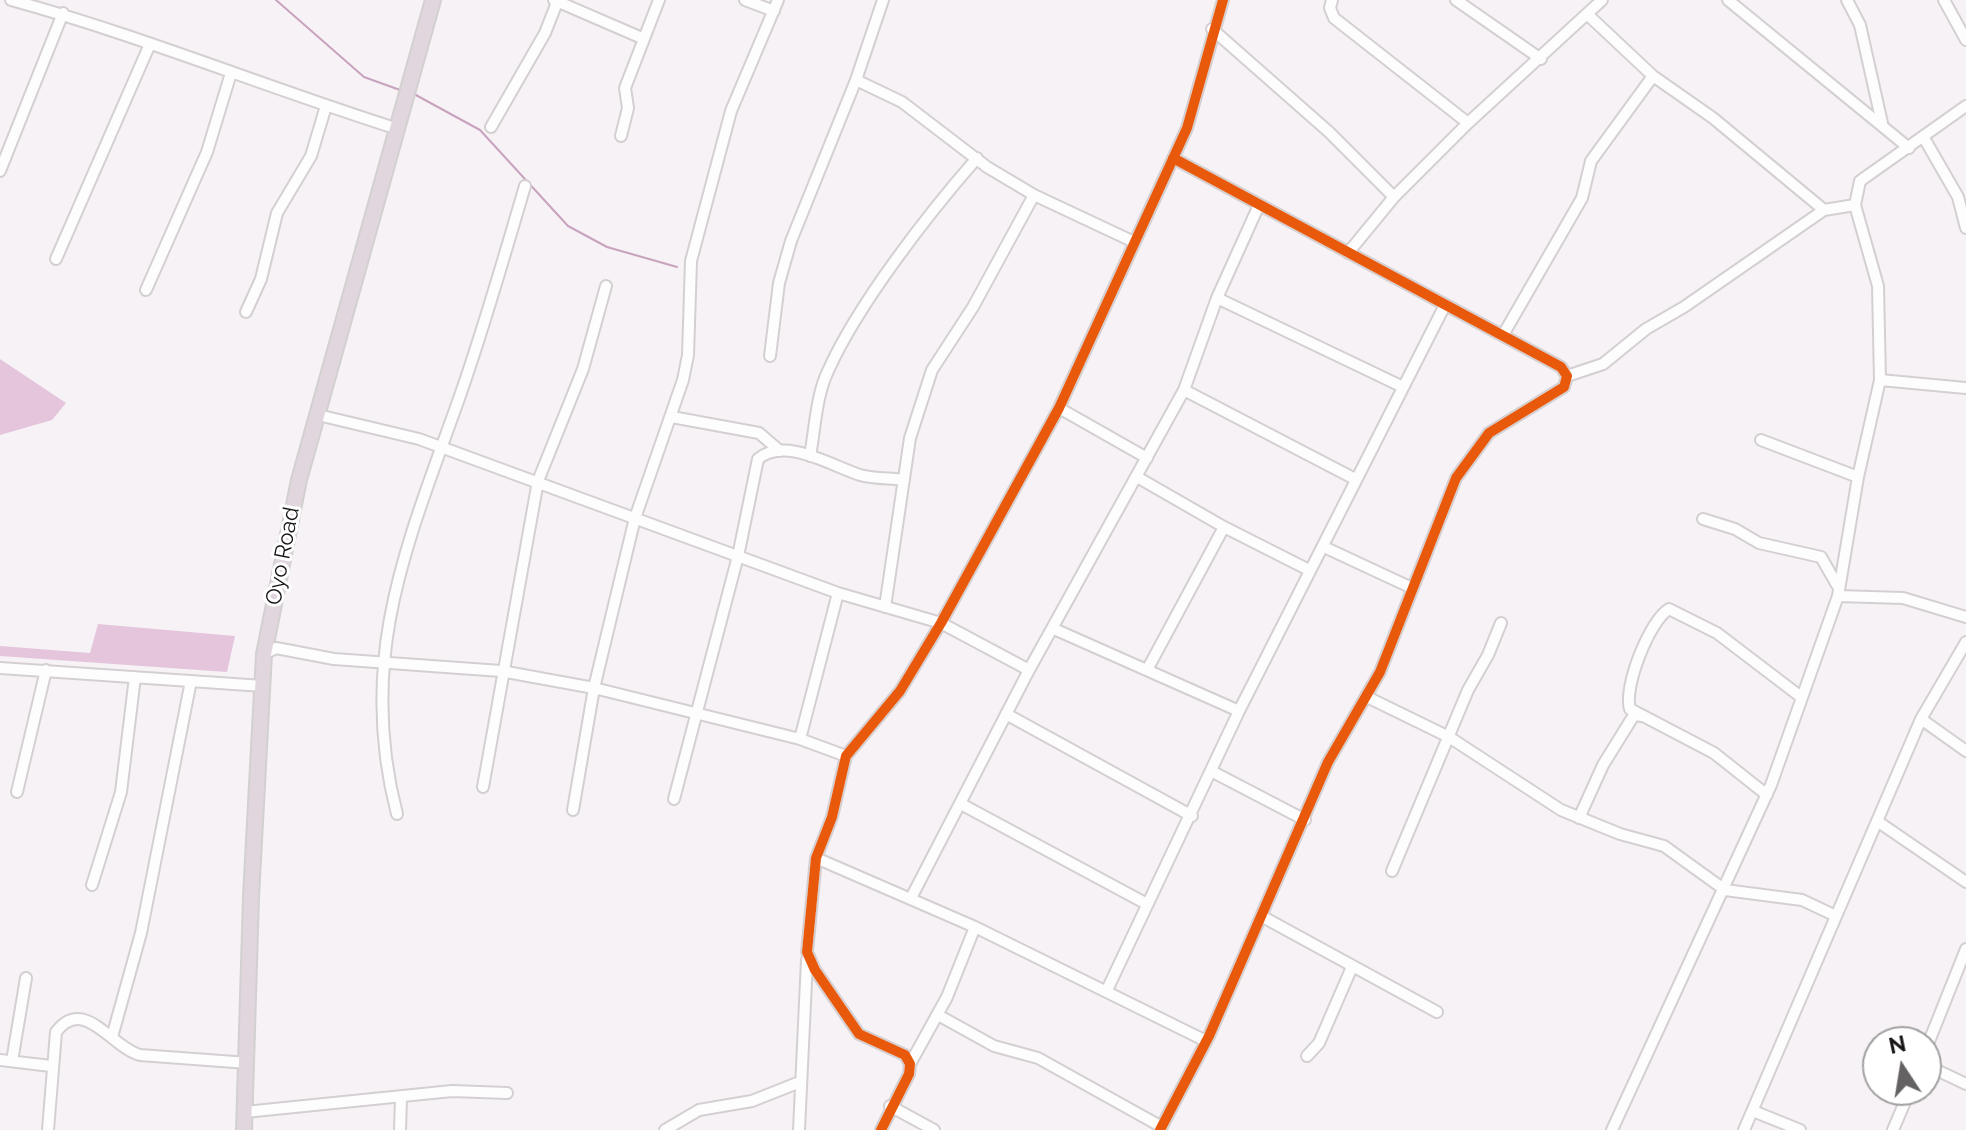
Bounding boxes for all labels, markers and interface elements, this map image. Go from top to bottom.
street label: Oyo Road [261,505,305,607]
north arrow [1862,1026,1942,1106]
text: N [1887,1030,1908,1059]

